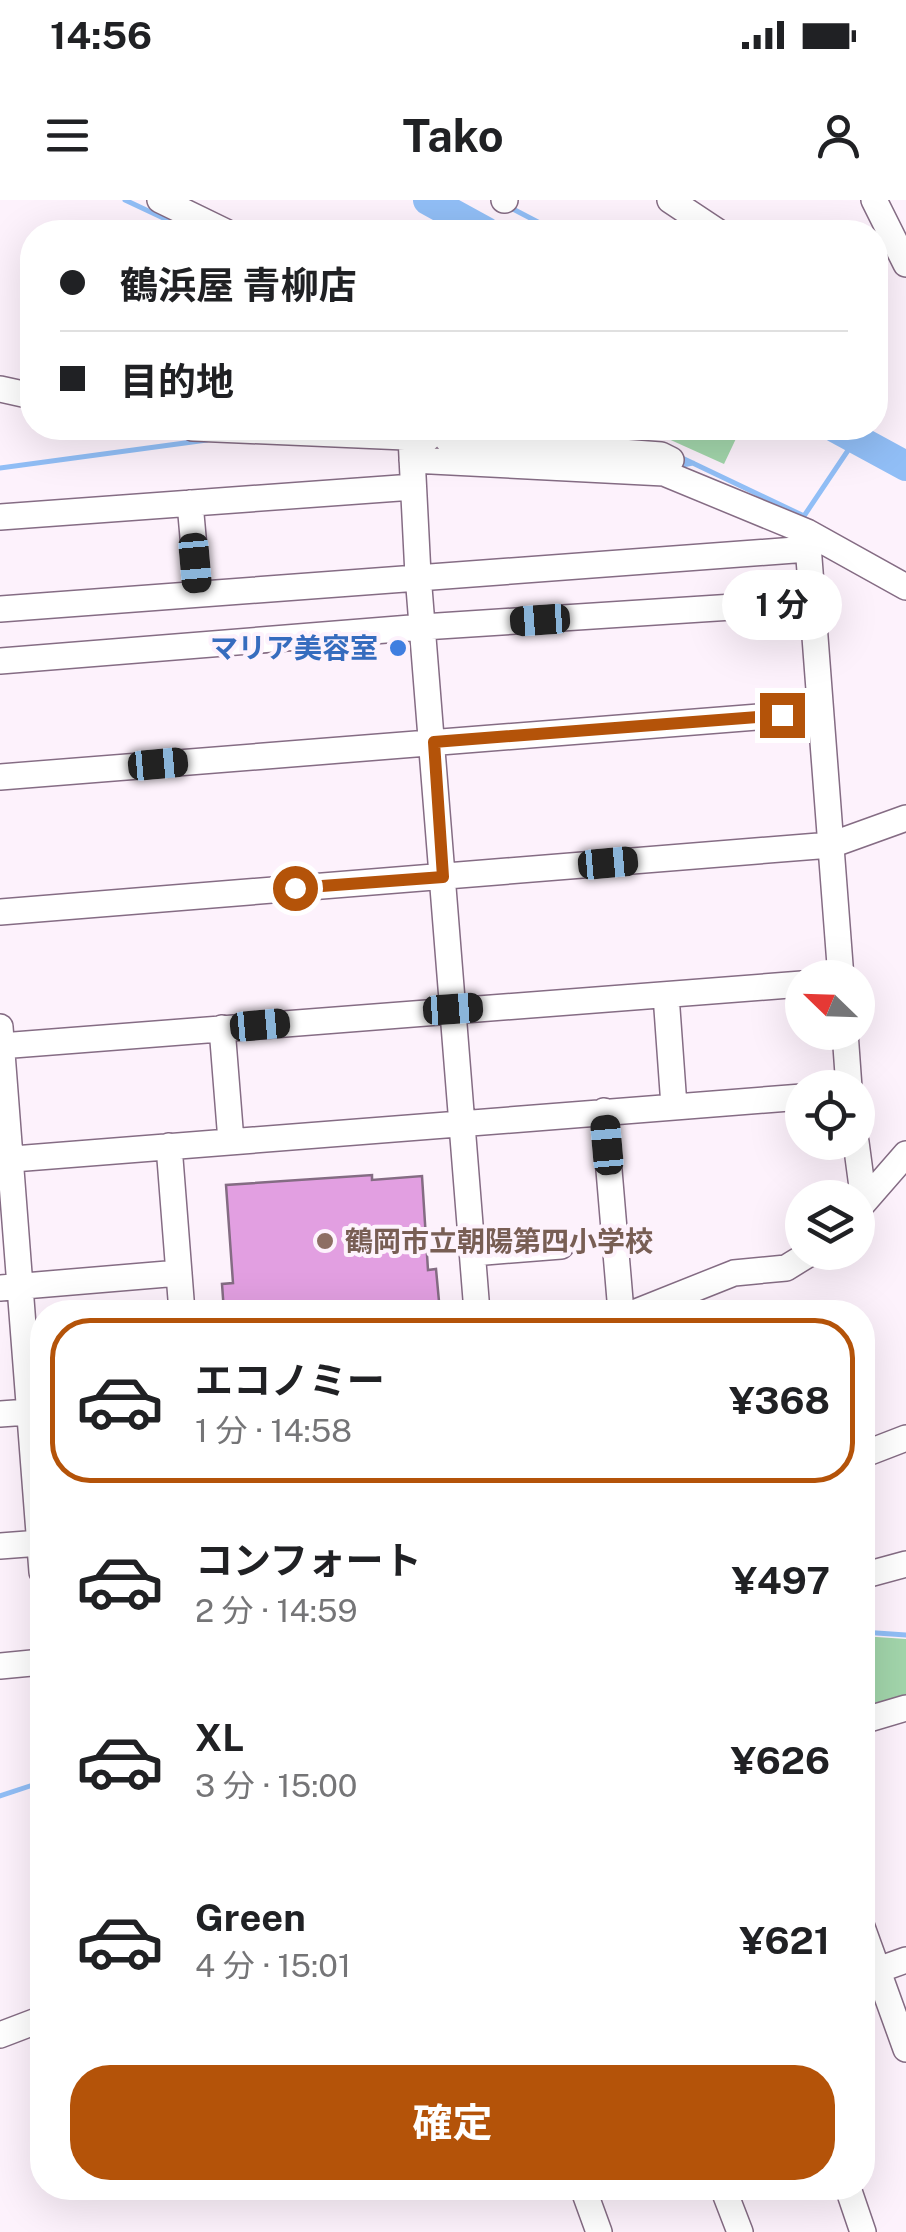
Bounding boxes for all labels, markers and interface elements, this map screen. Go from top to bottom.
text: 14:56 [50,13,152,58]
icon: menu [40,108,95,163]
icon: person [811,108,866,163]
text: Tako [402,109,504,162]
text: 鶴浜屋 青柳店 [120,263,357,308]
text: 目的地 [120,359,234,404]
car [177,532,213,594]
callout: 1 分 [722,570,842,640]
text: 1 分 [756,586,808,623]
car [509,603,571,637]
place label: マリア美容室 [210,631,378,664]
marker: マリア美容室 [387,637,409,659]
route end [760,693,805,738]
car [127,746,189,782]
car [577,845,639,881]
route start [273,866,318,911]
north arrow [785,960,875,1050]
map controls [785,960,875,1270]
car [422,992,484,1026]
car [229,1007,291,1043]
button: locate [785,1070,875,1160]
car [589,1114,625,1176]
button: layers [785,1180,875,1270]
place label: 鶴岡市立朝陽第四小学校 [345,1224,653,1257]
marker: 鶴岡市立朝陽第四小学校 [314,1230,336,1252]
icon: car [75,1356,165,1446]
text: エコノミー [195,1358,385,1403]
text: ¥368 [729,1378,830,1423]
text: 1 分 · 14:58 [195,1412,352,1449]
icon: car [75,1536,165,1626]
text: コンフォート [195,1538,422,1583]
text: ¥497 [732,1558,830,1603]
text: 2 分 · 14:59 [195,1592,357,1629]
text: XL [195,1715,244,1760]
icon: car [75,1716,165,1806]
text: ¥626 [731,1738,830,1783]
text: 3 分 · 15:00 [195,1767,357,1804]
text: Green [195,1895,306,1940]
icon: car [75,1896,165,1986]
text: ¥621 [739,1918,830,1963]
text: 4 分 · 15:01 [195,1947,351,1984]
button: 確定 [70,2065,835,2180]

